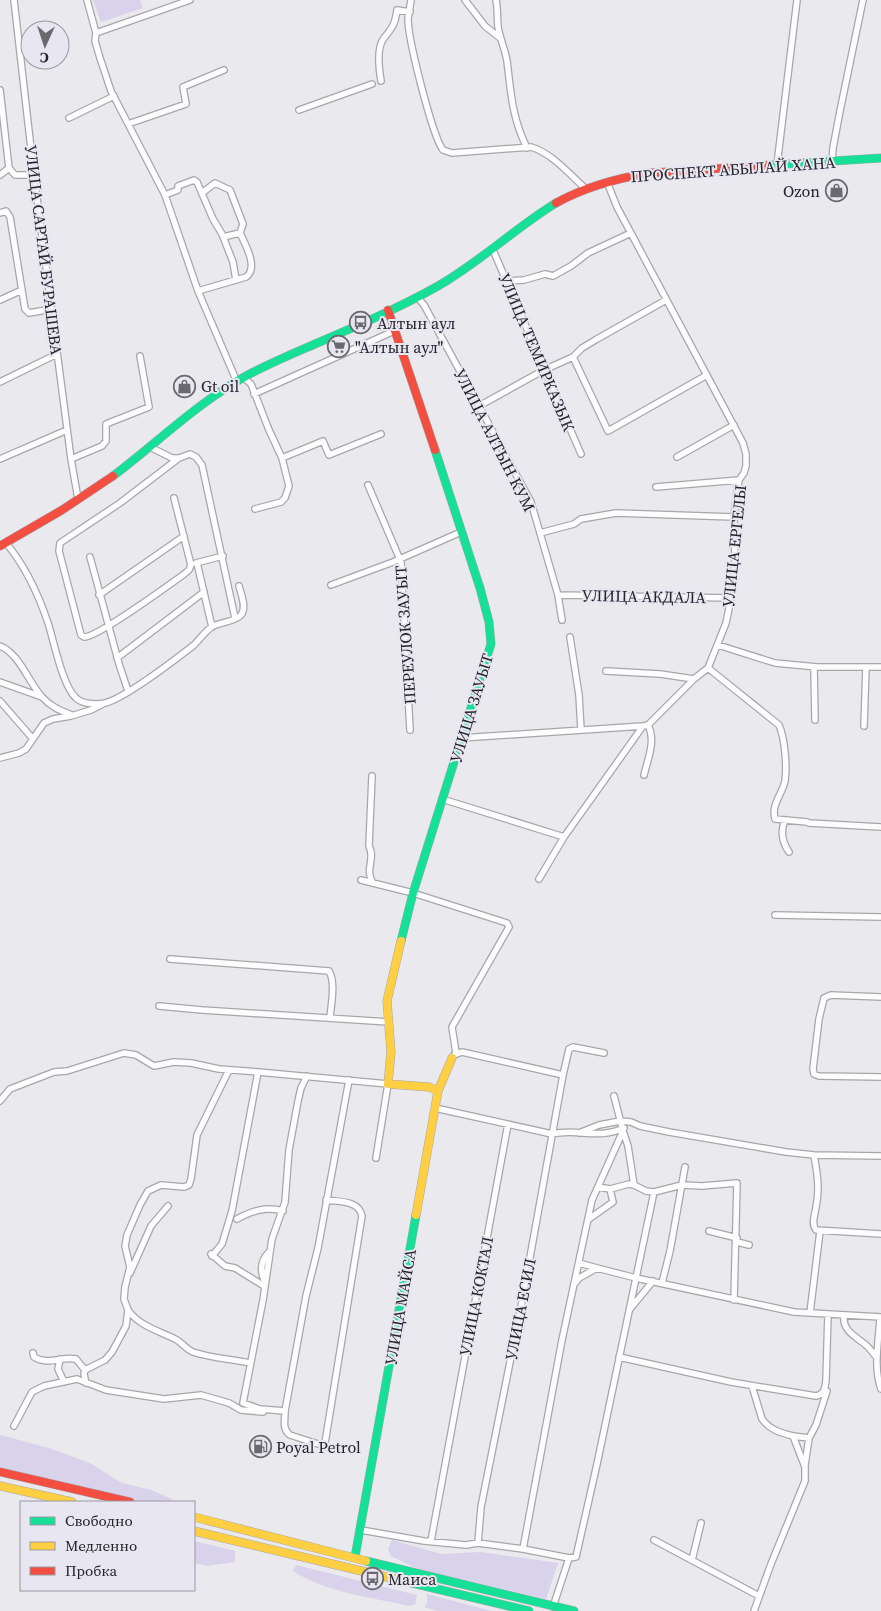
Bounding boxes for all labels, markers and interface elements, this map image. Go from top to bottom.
north arrow [20,20,70,70]
text: С [39,48,49,68]
street label: УЛИЦА САРТАЙ БУРАШЕВА [20,144,68,357]
street label: ПРОСПЕКТ АБЫЛАЙ ХАНА [630,151,837,187]
shop icon: Ozon [824,179,848,203]
place label: Ozon [783,180,820,202]
street label: УЛИЦА ТЕМИРКАЗЫК [494,270,581,435]
bus stop icon: Алтын аул [349,311,373,335]
place label: Алтын аул [377,312,456,334]
supermarket icon: "Алтын аул" [327,335,351,359]
place label: "Алтын аул" [355,336,443,358]
street label: УЛИЦА АЛТЫН КУМ [449,365,541,515]
shop icon: Gt oil [173,374,197,398]
place label: Gt oil [201,375,239,397]
street label: УЛИЦА ЕРГЕЛЫ [717,484,751,608]
street label: ПЕРЕУЛОК ЗАУЫТ [389,564,421,705]
street label: УЛИЦА АКДАЛА [582,584,707,608]
street label: УЛИЦА ЗАУЫТ [444,650,498,765]
street label: УЛИЦА КОКТАЛ [454,1234,498,1358]
street label: УЛИЦА МАЙСА [379,1247,421,1367]
street label: УЛИЦА ЕСИЛ [499,1256,541,1362]
fuel station icon: Poyal Petrol [248,1435,272,1459]
place label: Poyal Petrol [276,1436,361,1458]
legend [20,1501,195,1591]
text: Свободно [65,1510,133,1531]
text: Медленно [65,1535,137,1556]
text: Пробка [65,1560,117,1581]
bus stop icon: Маиса [360,1567,384,1591]
place label: Маиса [388,1568,437,1590]

